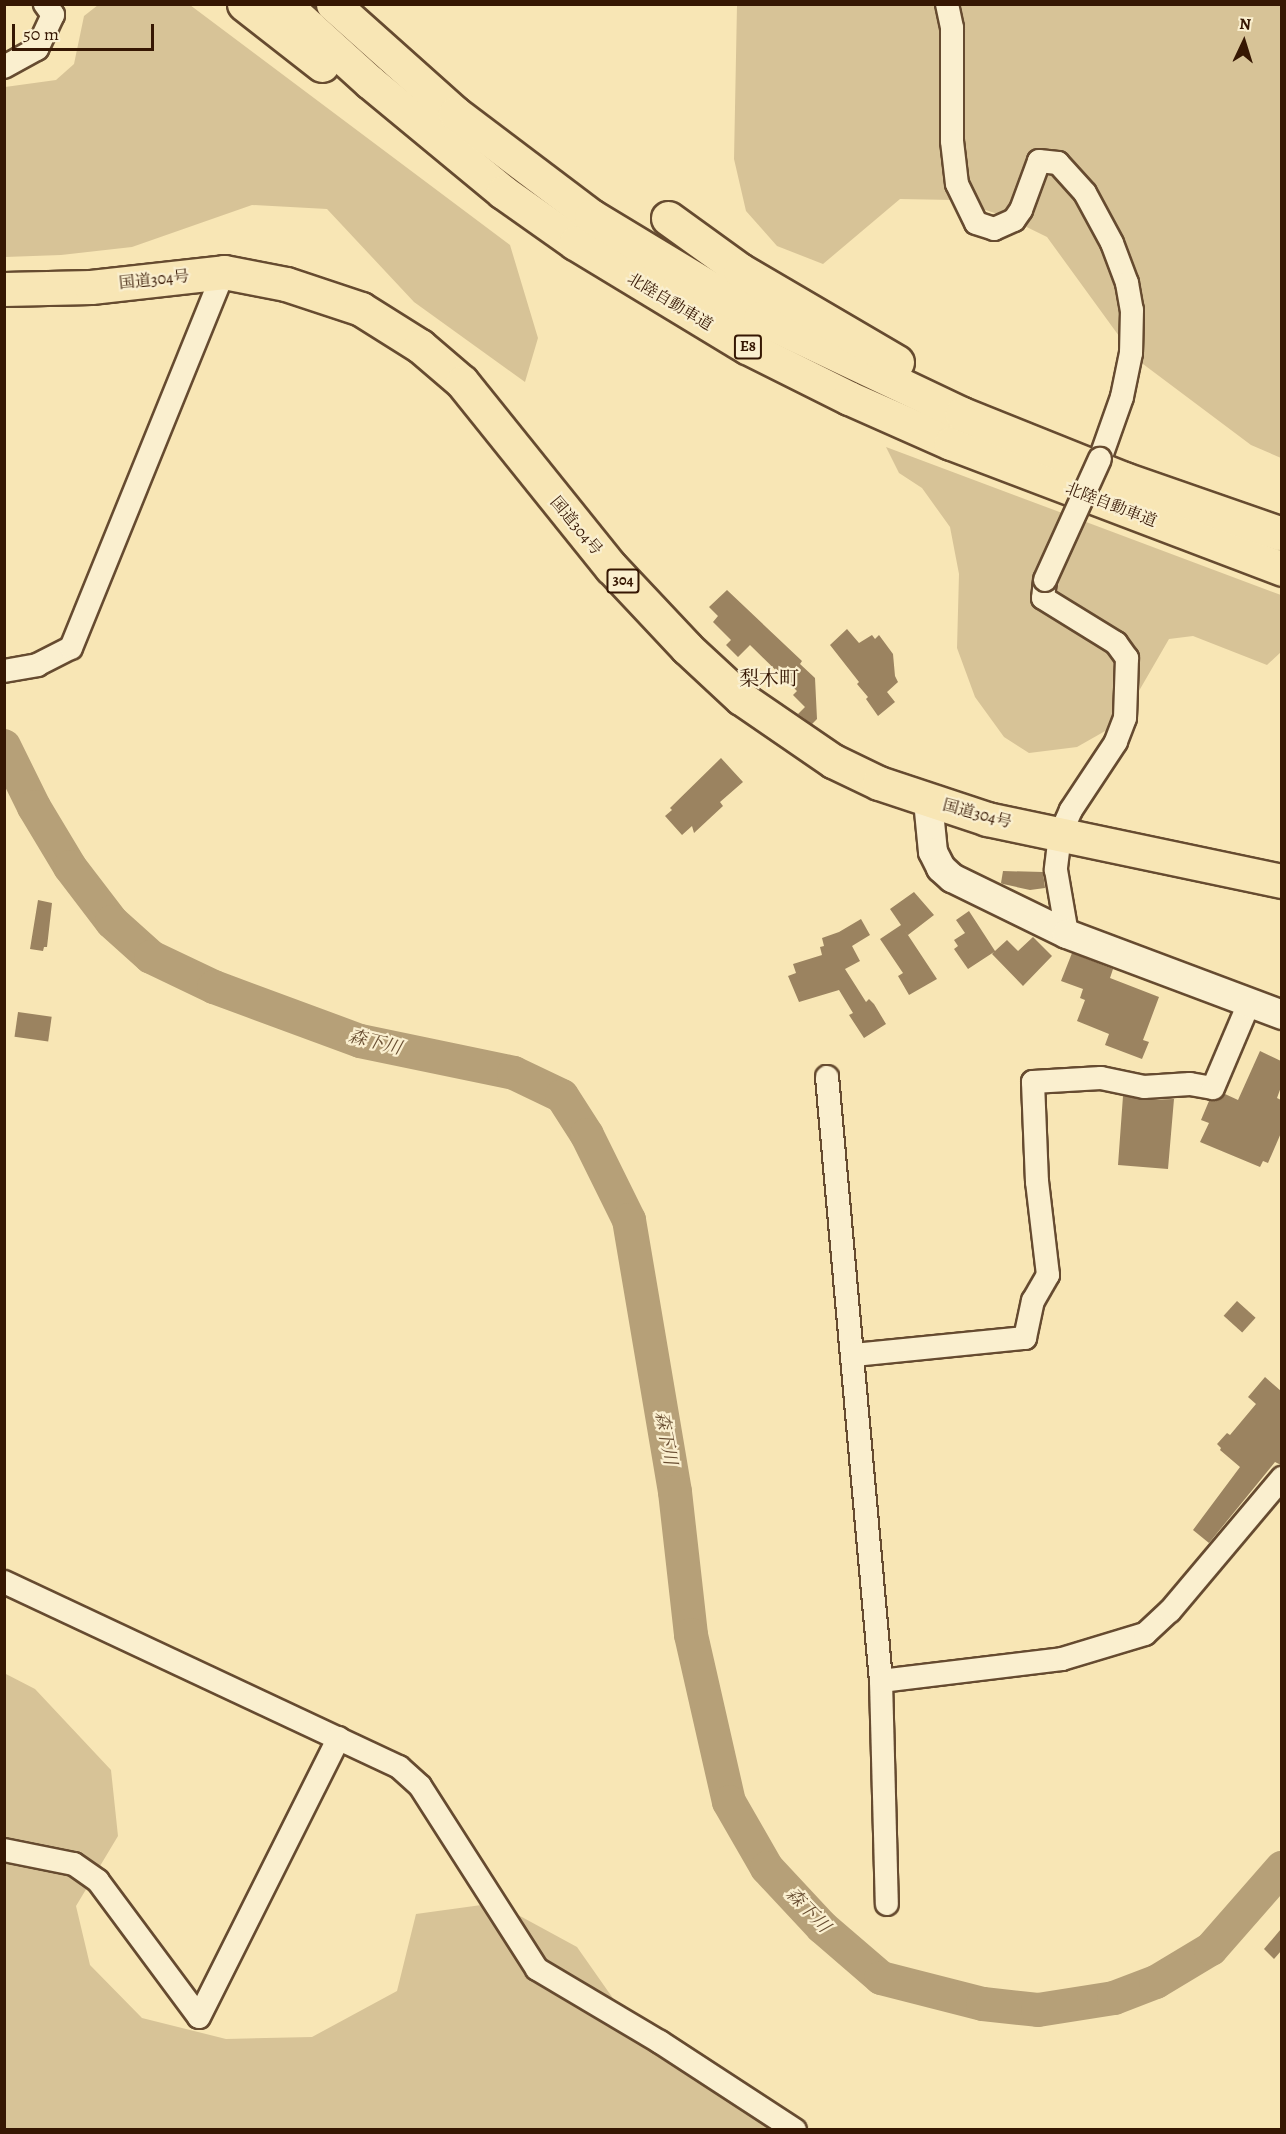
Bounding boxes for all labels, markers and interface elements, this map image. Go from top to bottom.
scale bar [15,12,158,50]
north arrow [1214,12,1274,72]
text: N [1239,13,1252,35]
text: 50 m [23,22,59,46]
street label: 国道304号 [118,267,190,293]
street label: 北陸自動車道 [624,269,716,335]
road number: E8 [733,335,763,359]
street label: 北陸自動車道 [1063,479,1159,531]
street label: 国道304号 [546,493,606,559]
road number: 304 [605,569,641,593]
district label: 梨木町 [739,666,799,690]
street label: 国道304号 [940,796,1014,832]
water label: 森下川 [346,1025,404,1059]
water label: 森下川 [651,1410,681,1466]
water label: 森下川 [781,1883,835,1937]

